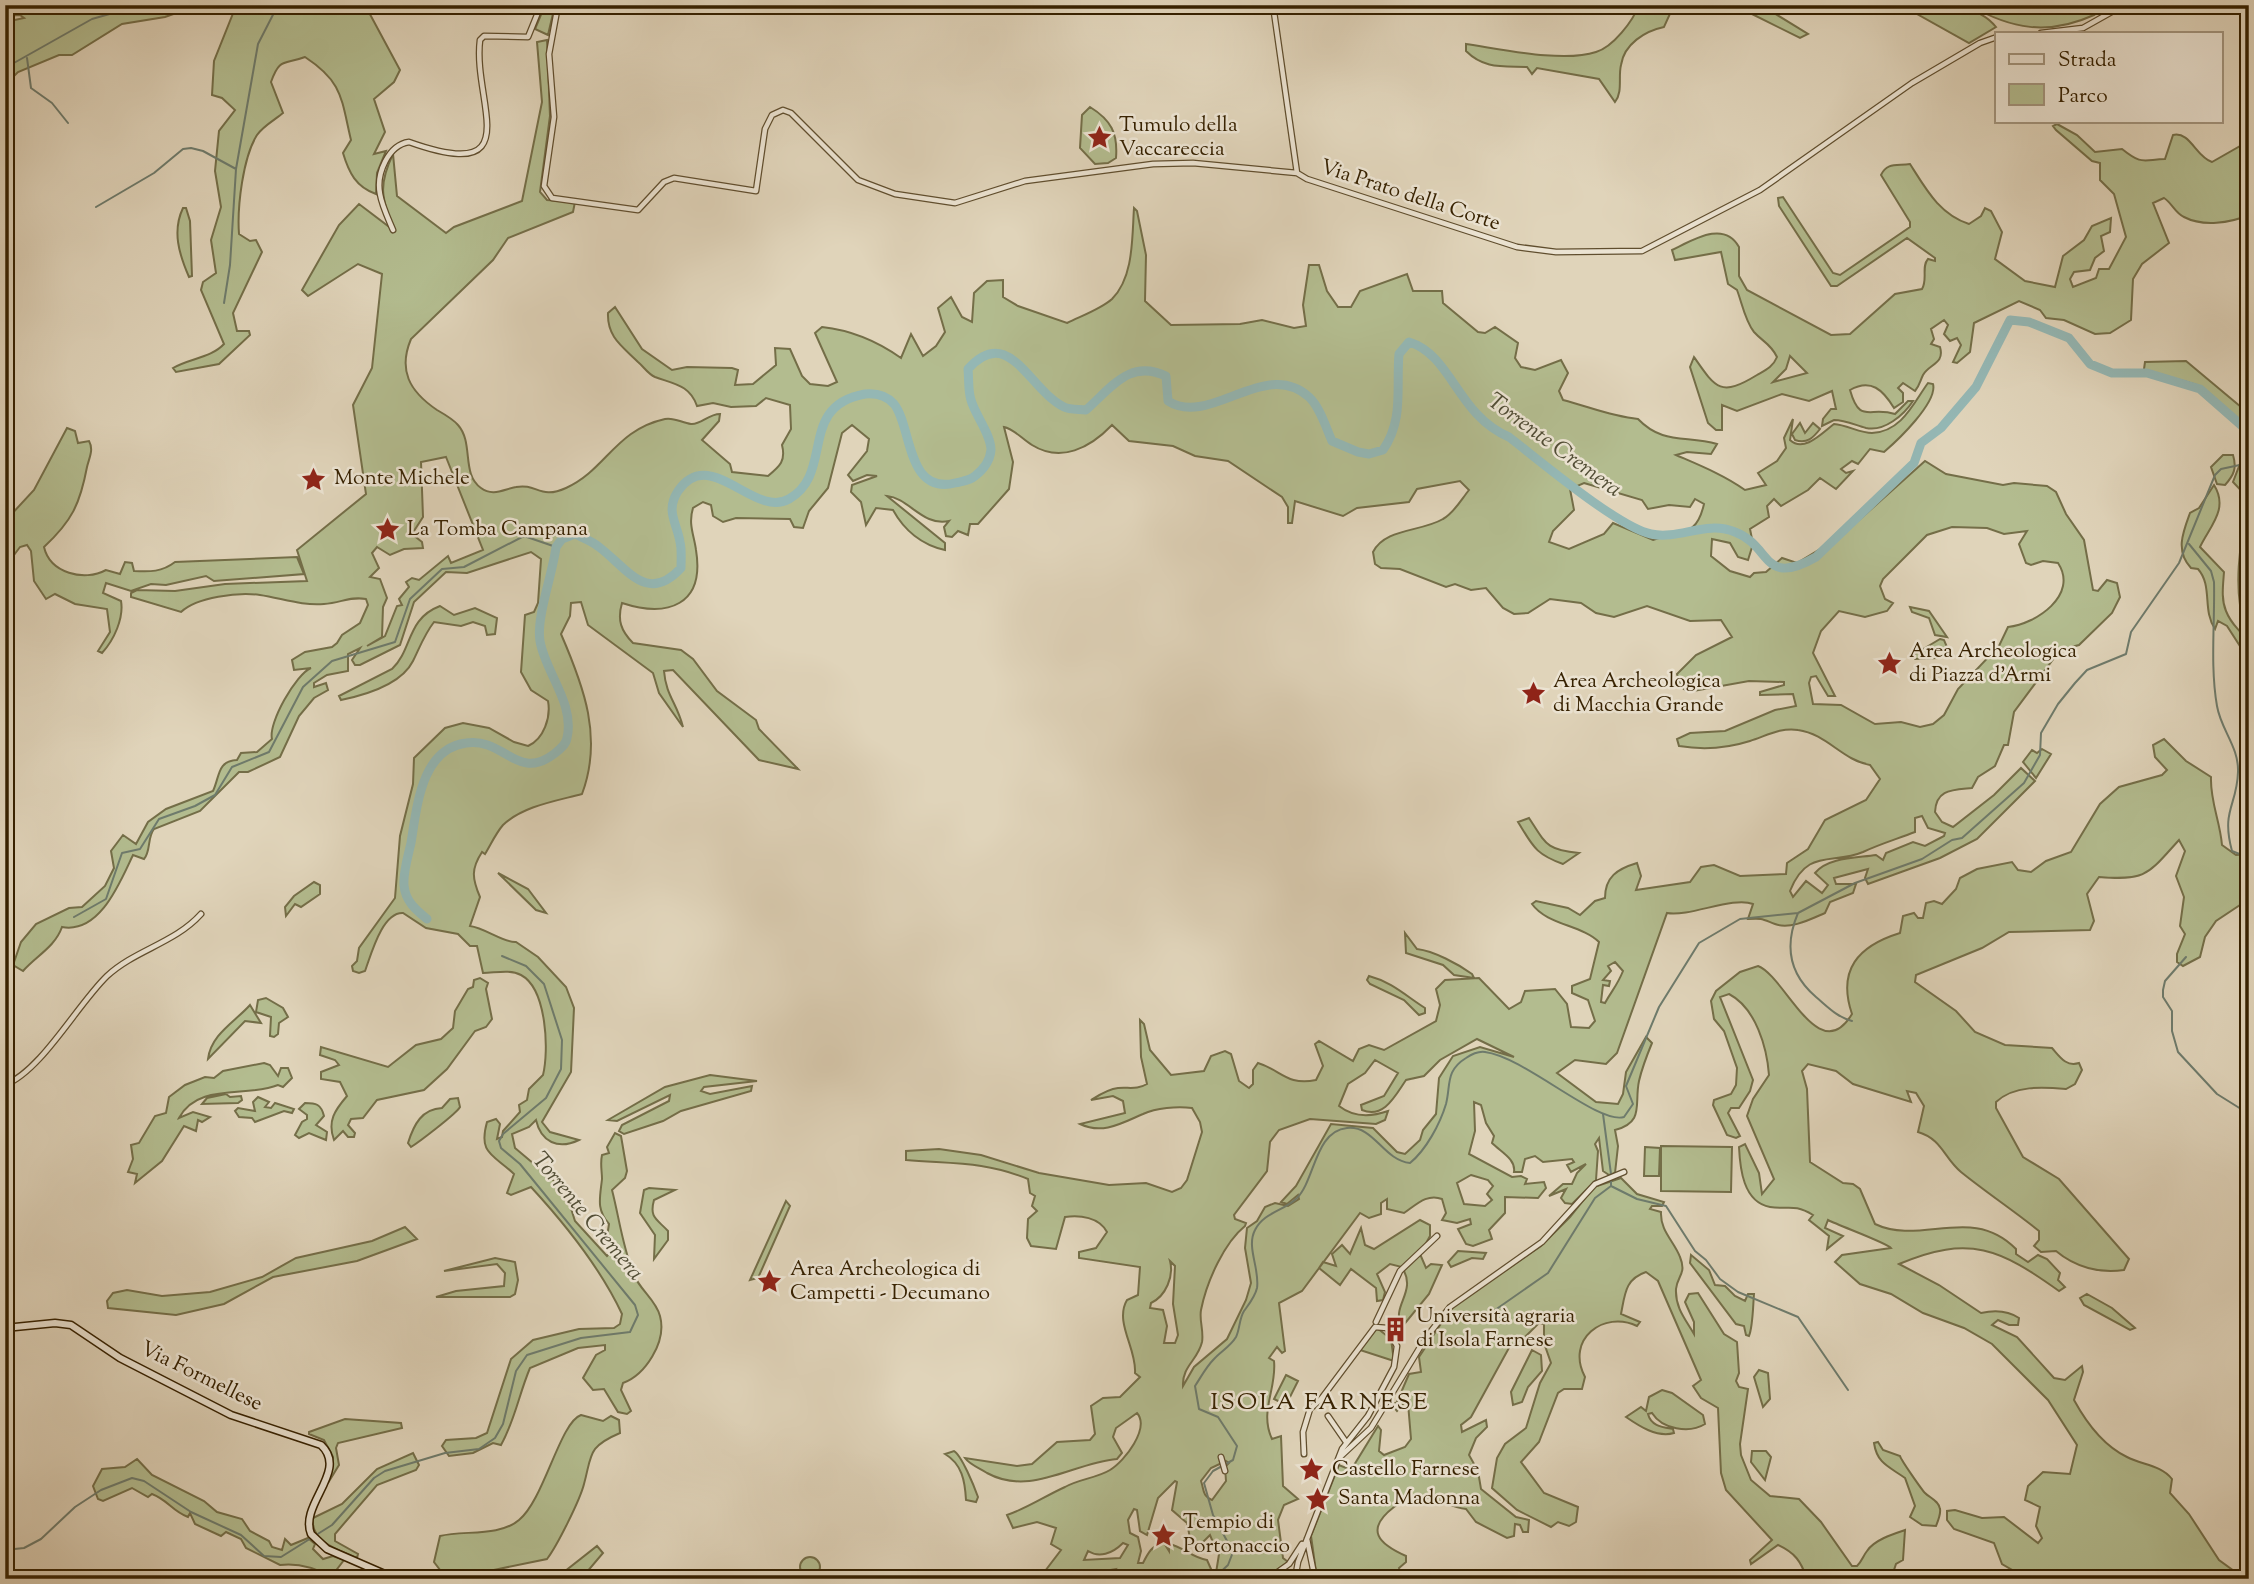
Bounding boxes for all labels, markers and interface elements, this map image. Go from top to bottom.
legend [1995,32,2222,122]
text: Strada [2058,46,2117,76]
text: Parco [2058,82,2108,112]
place label: Tumulo della Vaccareccia [1119,111,1238,165]
place icon: Tumulo della Vaccareccia [1085,124,1113,152]
street label: Via Prato della Corte [1316,153,1504,239]
water label: Torrente Cremera [1480,386,1628,506]
place label: Monte Michele [334,464,470,494]
place icon: Monte Michele [300,465,328,493]
place label: La Tomba Campana [407,515,588,545]
place icon: La Tomba Campana [373,516,401,544]
place label: Area Archeologica di Piazza d'Armi [1909,637,2077,691]
place icon: Area Archeologica di Piazza d'Armi [1875,650,1903,678]
place label: Area Archeologica di Macchia Grande [1553,667,1724,721]
place icon: Area Archeologica di Macchia Grande [1519,680,1547,708]
water label: Torrente Cremera [523,1145,651,1289]
place label: Area Archeologica di Campetti - Decumano [790,1255,990,1309]
place icon: Area Archeologica di Campetti - Decumano [756,1268,784,1296]
place label: Università agraria di Isola Farnese [1416,1302,1576,1356]
building icon: Università agraria di Isola Farnese [1382,1315,1410,1343]
street label: Via Formellese [135,1334,267,1420]
district label: ISOLA FARNESE [1211,1386,1429,1420]
place label: Castello Farnese [1332,1455,1480,1485]
place icon: Castello Farnese [1298,1456,1326,1484]
place label: Santa Madonna [1338,1484,1480,1514]
place icon: Santa Madonna [1304,1485,1332,1513]
place label: Tempio di Portonaccio [1183,1508,1290,1562]
place icon: Tempio di Portonaccio [1149,1521,1177,1549]

